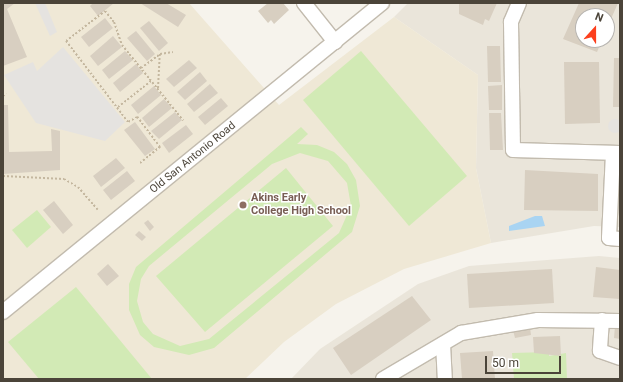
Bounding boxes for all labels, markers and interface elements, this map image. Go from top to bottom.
north arrow [575,8,615,48]
text: N [593,10,605,25]
street label: Old San Antonio Road [147,119,239,197]
place label: Akins Early College High School [251,192,351,218]
marker: Akins Early College High School [238,200,248,210]
scale bar [487,348,563,374]
text: 50 m [492,356,519,370]

